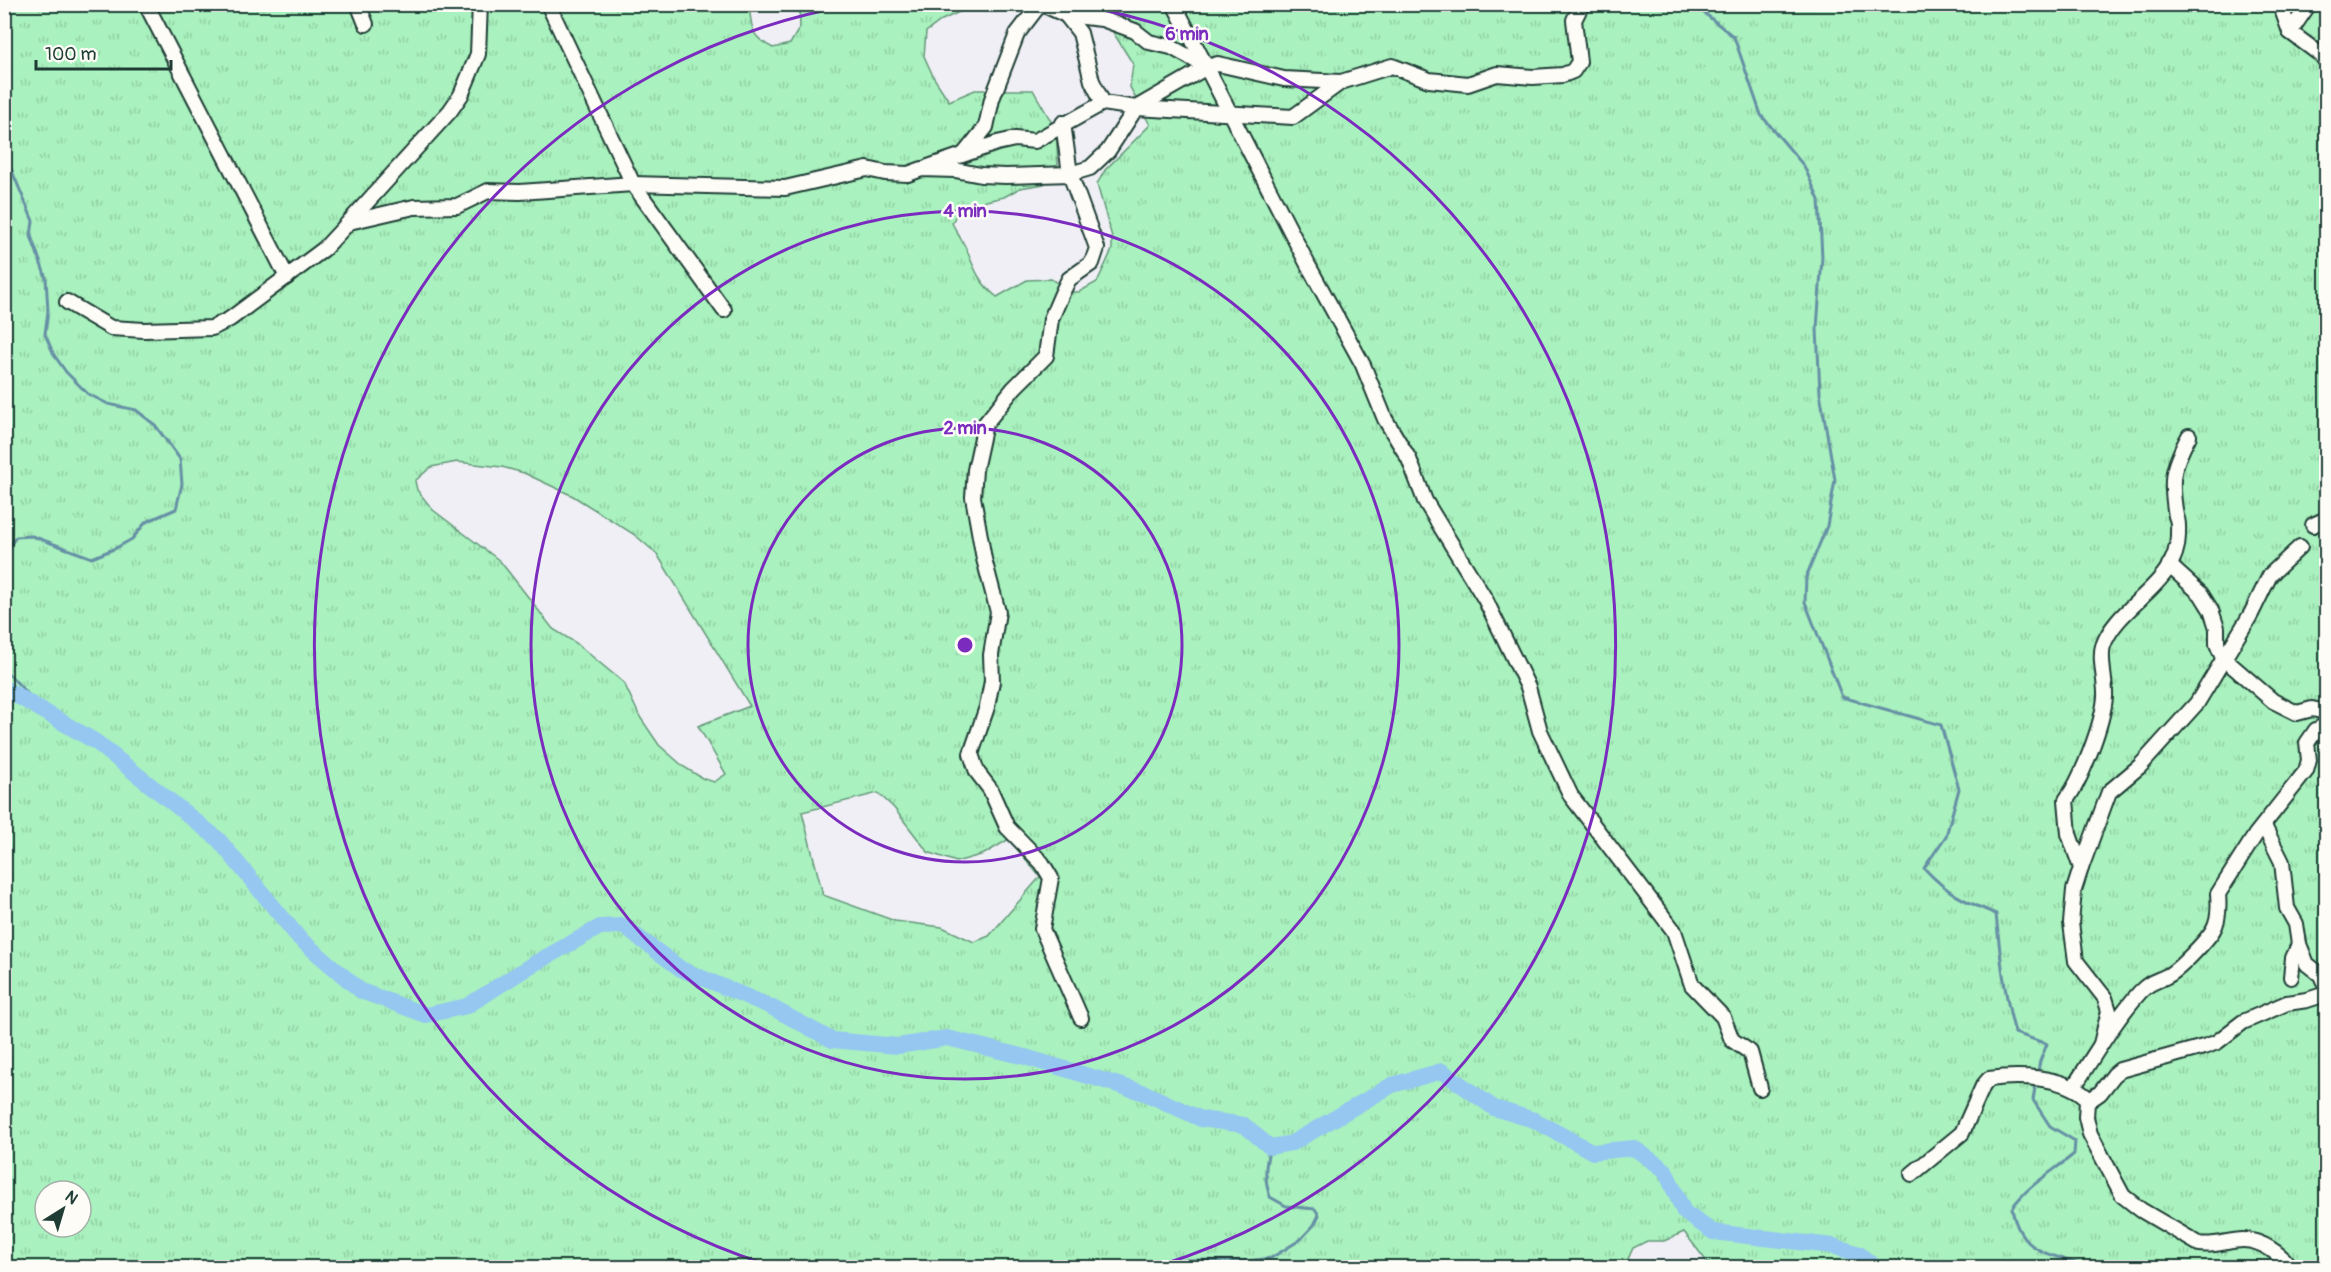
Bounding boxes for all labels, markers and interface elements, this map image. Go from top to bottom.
text: 6 min [1165,23,1209,46]
scale bar [36,33,171,71]
text: 100 m [45,43,97,66]
text: 4 min [943,200,987,223]
text: 2 min [943,417,987,440]
centre of rings [955,635,975,655]
north arrow [33,1179,93,1239]
text: N [61,1187,82,1209]

